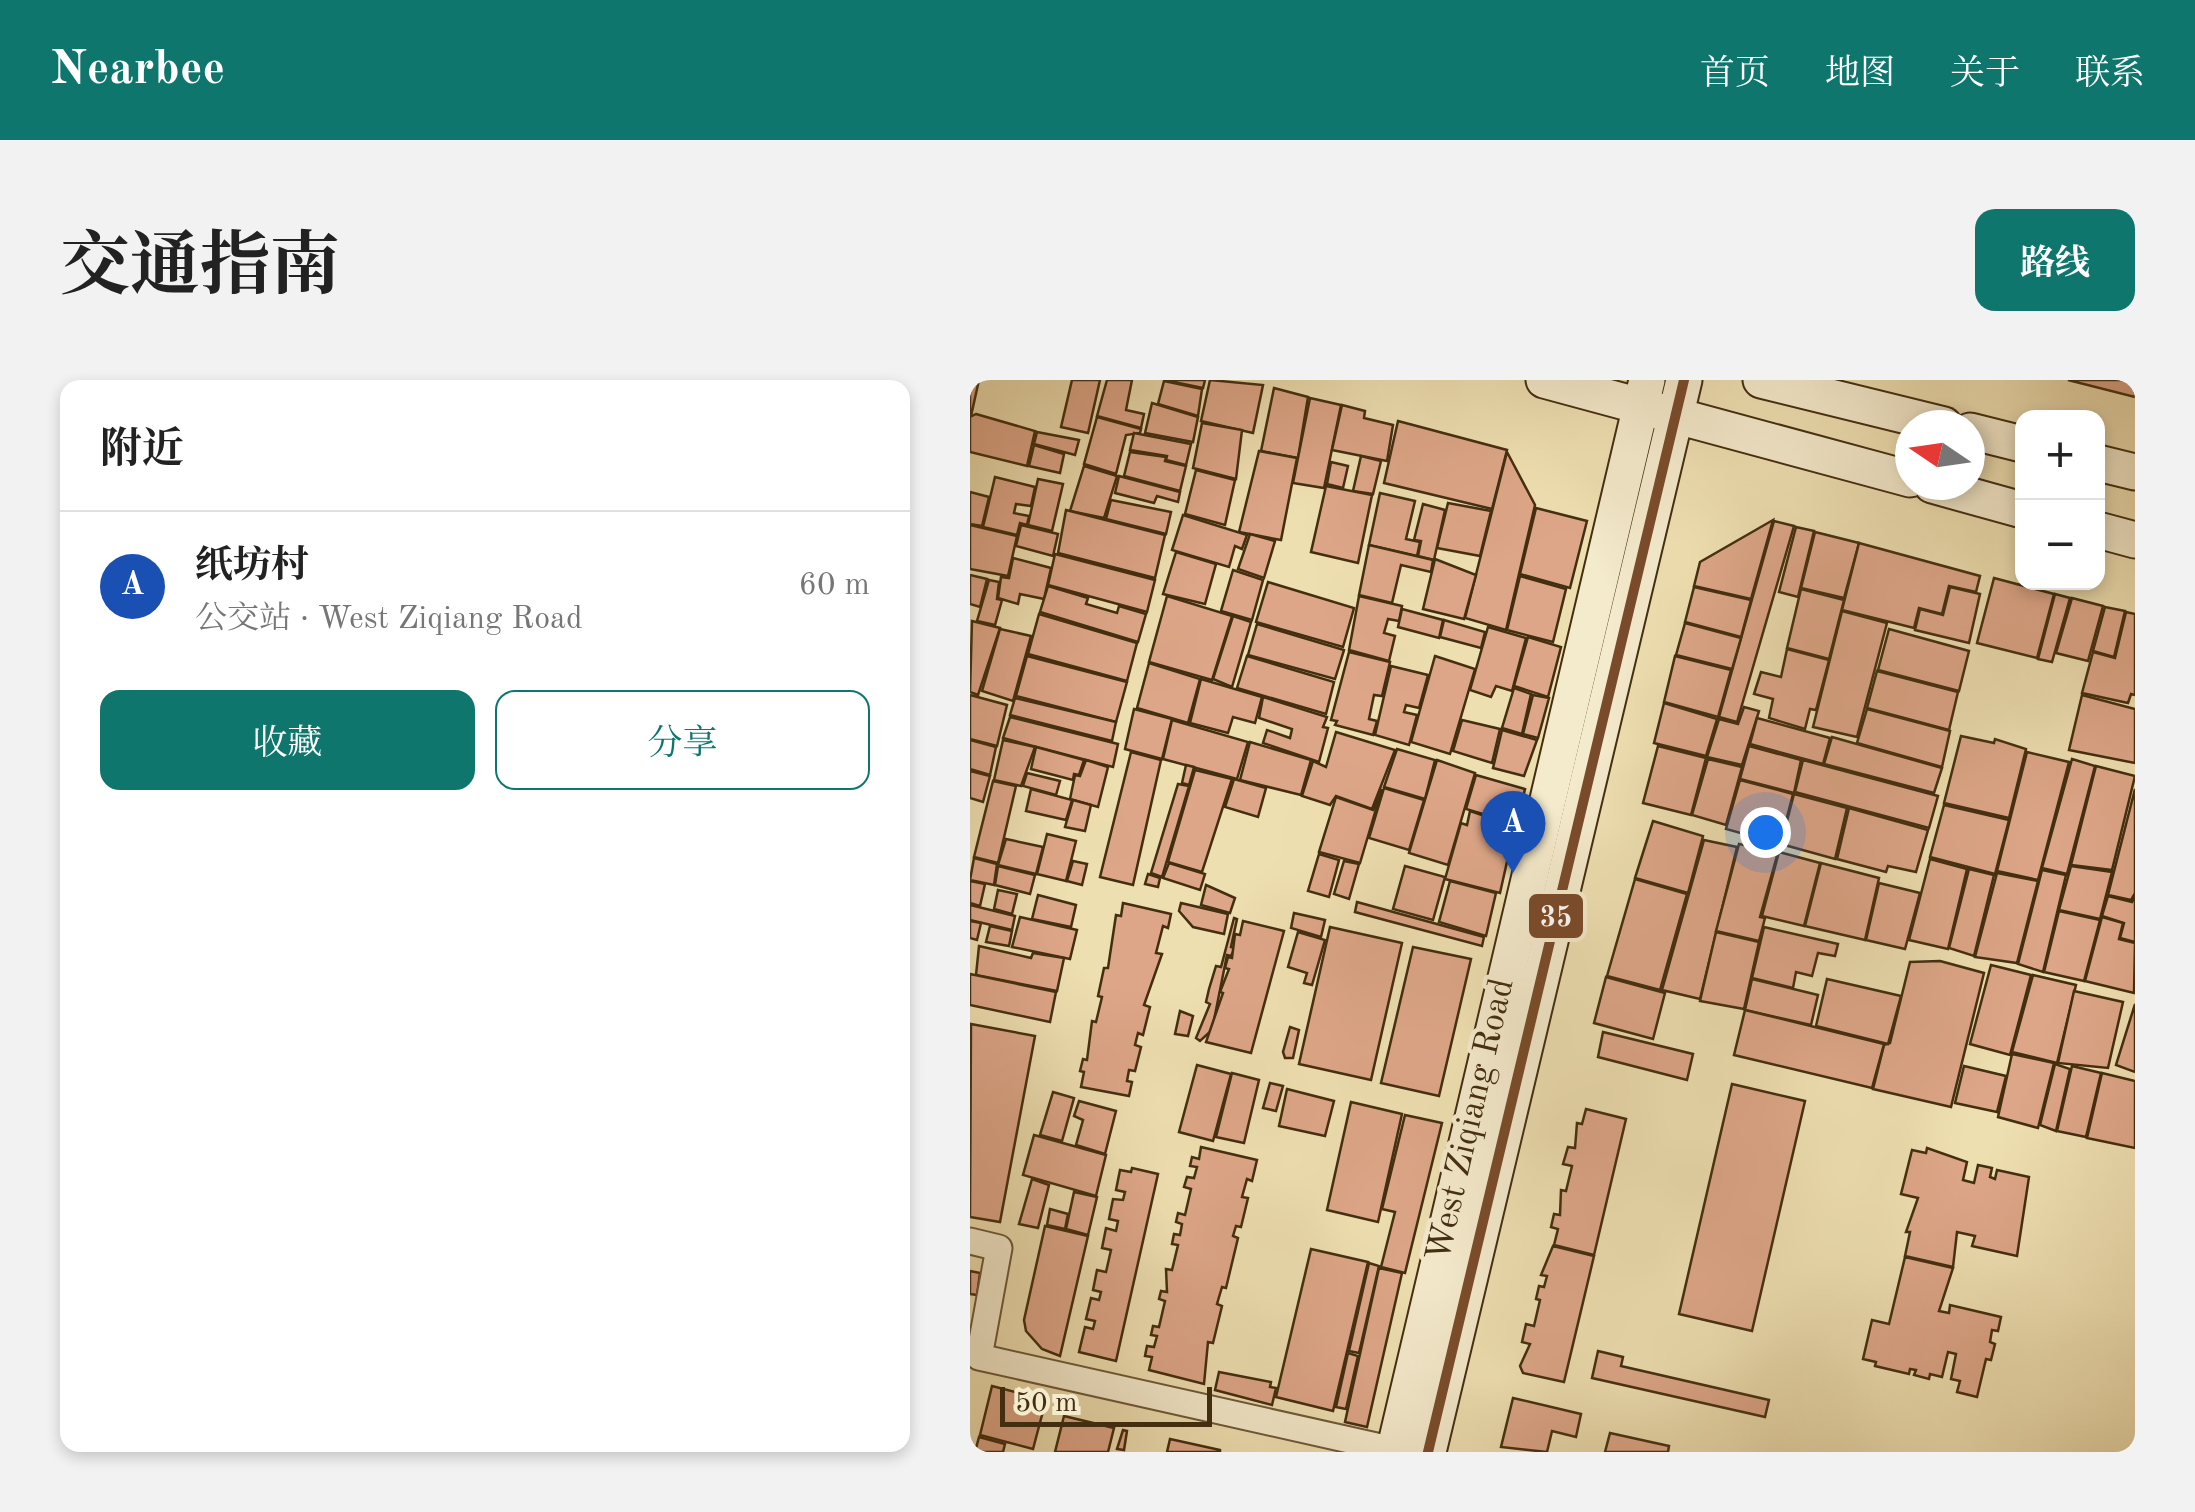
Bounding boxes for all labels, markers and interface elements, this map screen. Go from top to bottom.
text: Nearbee [50,46,225,94]
text: 首页 [1700,57,1770,92]
text: 地图 [1825,57,1895,92]
text: 关于 [1950,57,2020,92]
text: 联系 [2075,57,2145,92]
button: 路线 [1975,209,2135,311]
text: 交通指南 [60,235,340,305]
north arrow [1895,410,1985,500]
map controls [2015,410,2105,590]
button: + [2015,410,2105,500]
text: 附近 [100,430,184,472]
button: − [2015,500,2105,590]
text: 纸坊村 [195,548,309,586]
text: A [120,570,145,602]
text: 60 m [799,570,870,602]
text: 公交站 · West Ziqiang Road [195,604,583,636]
button: 收藏 [100,690,475,790]
button: 分享 [495,690,870,790]
pin: A [1480,790,1546,873]
your location [1740,807,1791,858]
line badge: 35 [1527,892,1585,940]
text: 35 [1540,905,1572,933]
street label: West Ziqiang Road [1421,975,1521,1265]
scale bar [1000,1382,1212,1426]
text: 50 m [1015,1390,1078,1418]

